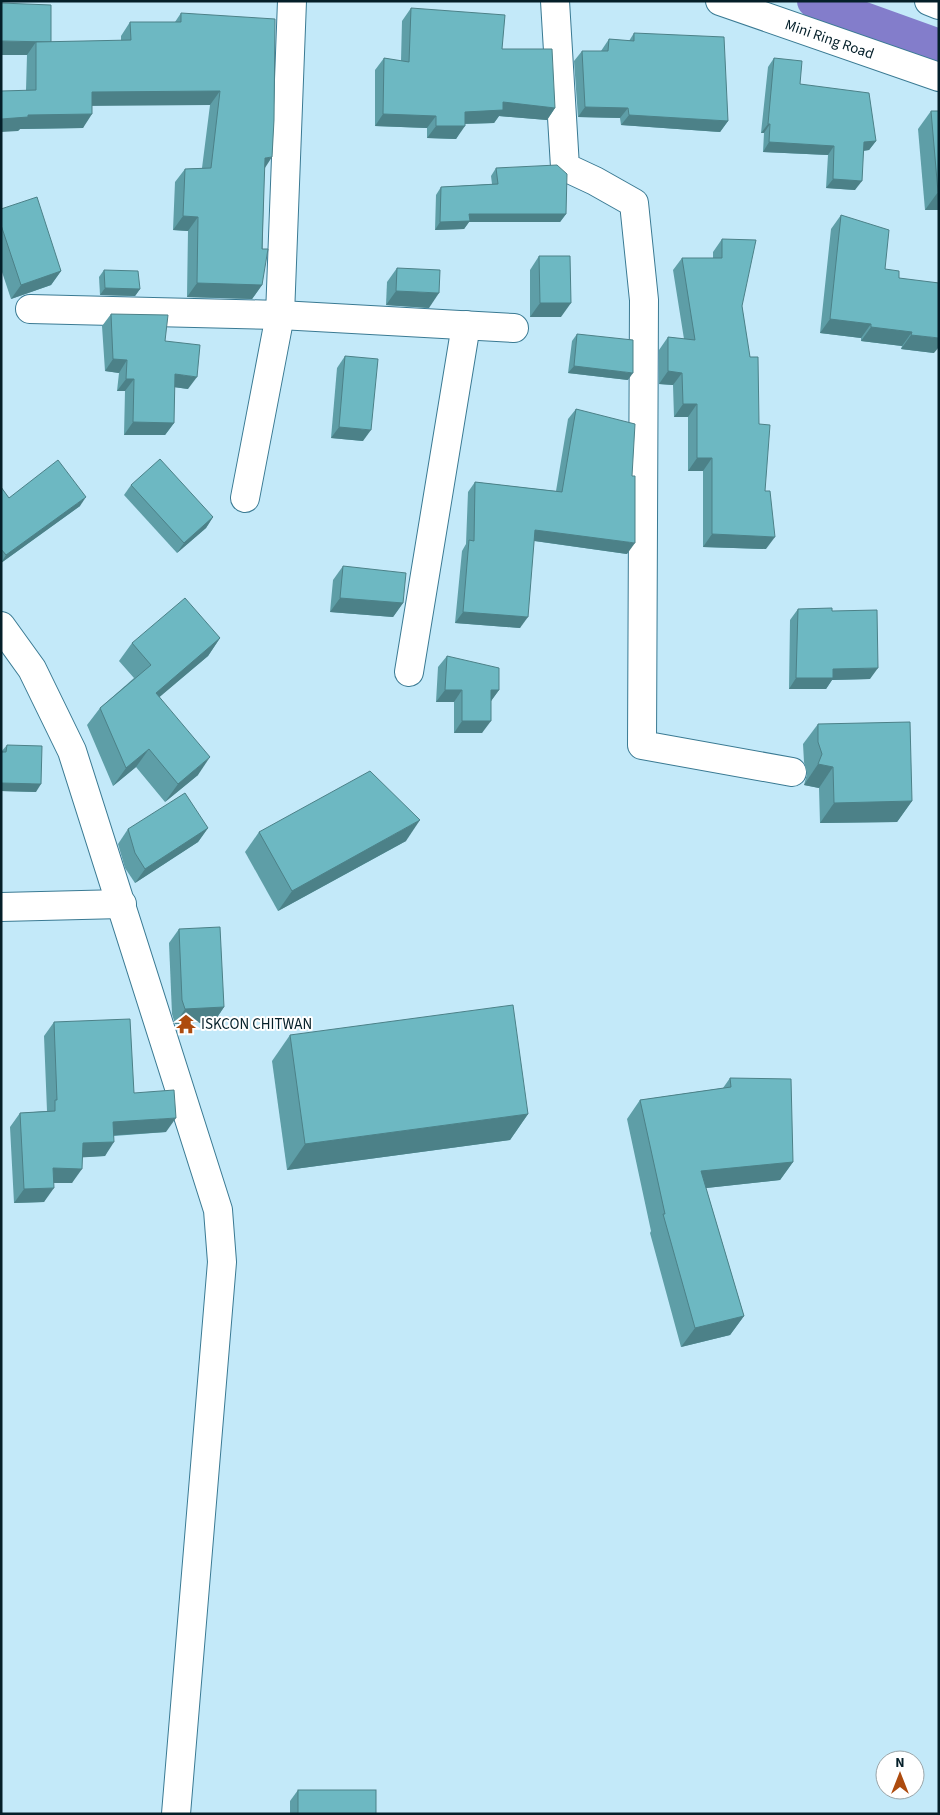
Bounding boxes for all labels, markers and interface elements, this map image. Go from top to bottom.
street label: Mini Ring Road [782,14,877,65]
temple icon: ISKCON CHITWAN [175,1013,197,1035]
place label: ISKCON CHITWAN [201,1014,312,1035]
north arrow [875,1750,925,1800]
text: N [895,1753,905,1773]

